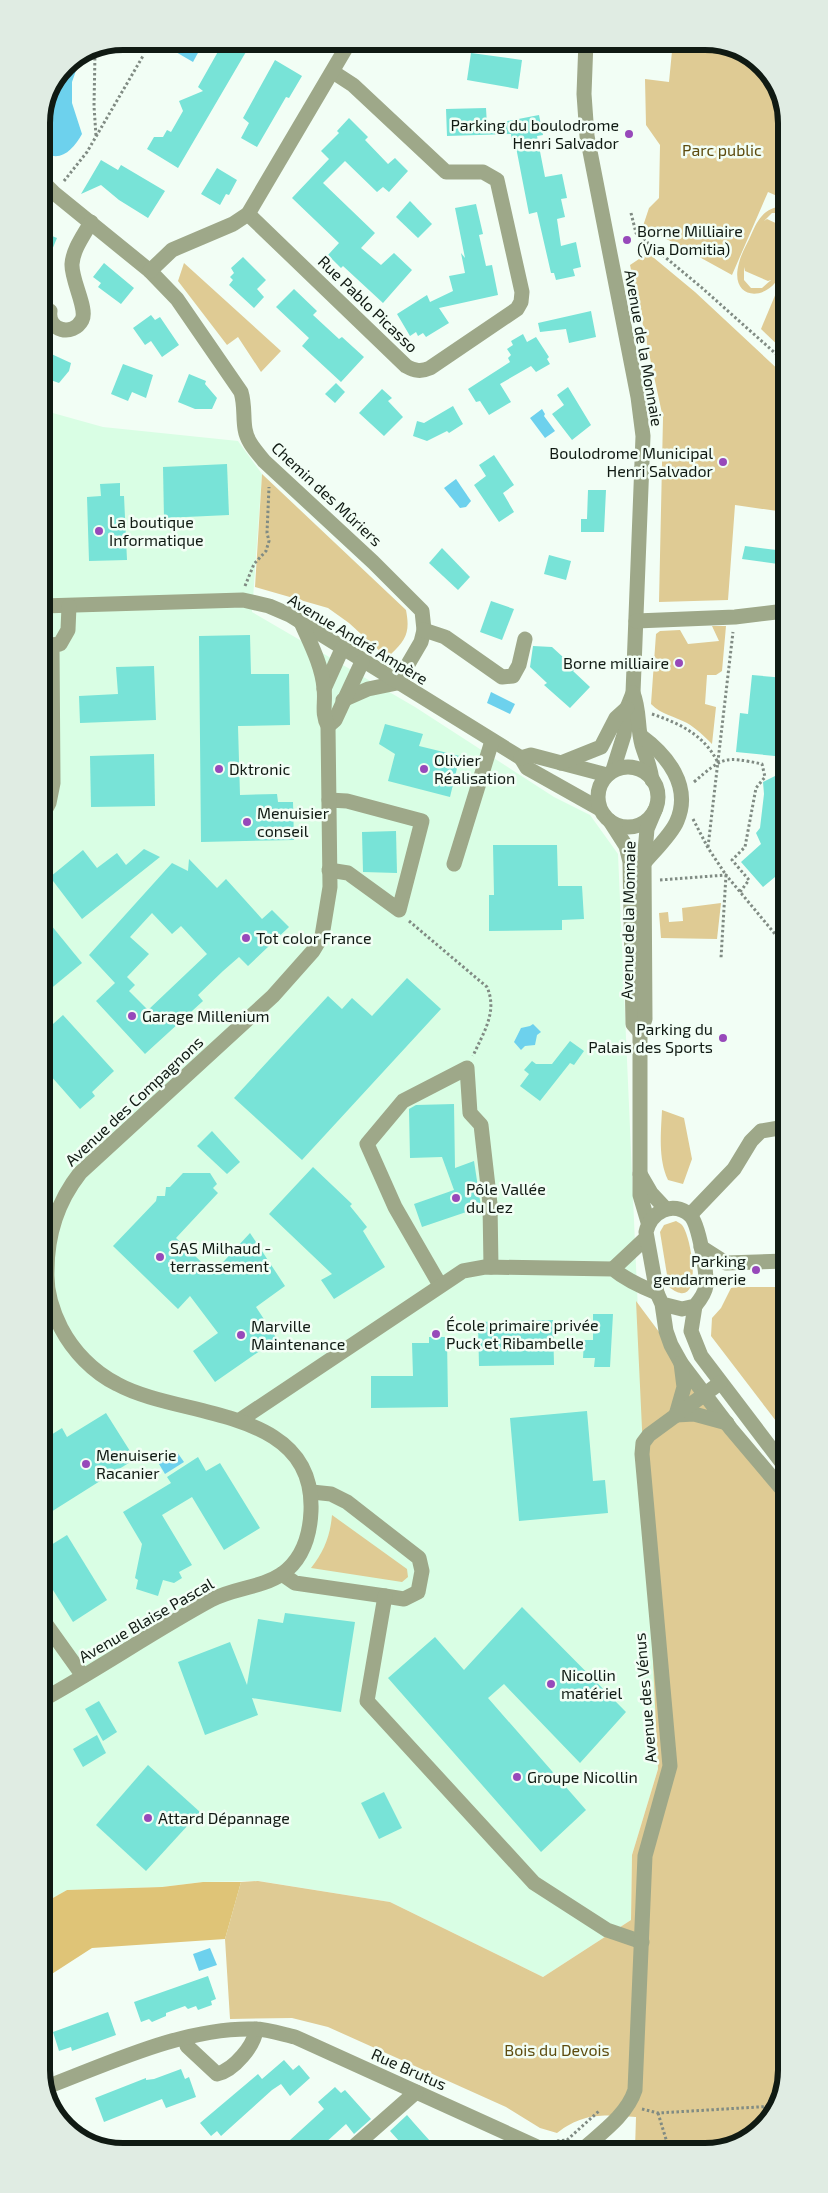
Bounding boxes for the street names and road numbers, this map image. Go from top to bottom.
street label: Rue Pablo Picasso [315,251,422,356]
street label: Avenue de la Monnaie [621,268,668,428]
street label: Chemin des Mûriers [268,438,386,550]
street label: Avenue André Ampère [285,589,432,688]
street label: Avenue de la Monnaie [617,840,638,999]
street label: Avenue des Compagnons [61,1032,207,1170]
street label: Avenue Blaise Pascal [75,1573,217,1666]
street label: Avenue des Vénus [629,1632,660,1764]
street label: Rue Brutus [369,2044,450,2093]

